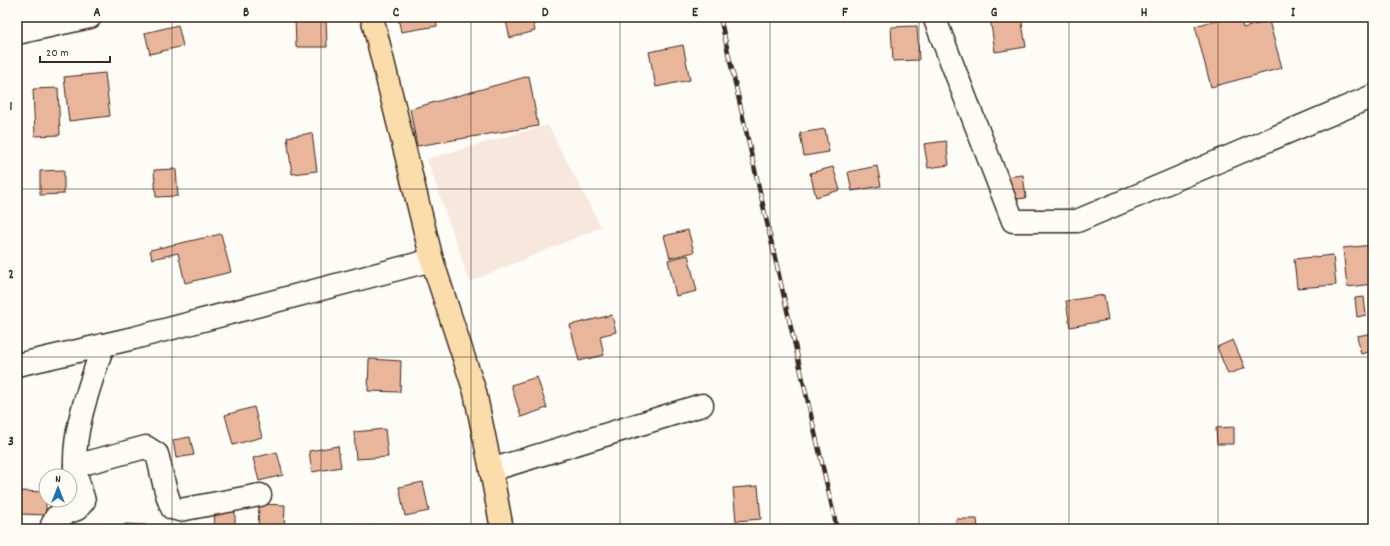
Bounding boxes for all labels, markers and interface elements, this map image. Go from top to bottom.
text: A [93,4,101,23]
text: B [243,4,249,23]
text: C [393,4,400,23]
text: D [542,4,549,23]
text: E [692,4,699,23]
text: F [842,4,848,23]
text: G [991,4,998,23]
text: H [1141,4,1148,23]
text: I [1291,4,1296,23]
scale bar [40,38,110,64]
text: 20 m [46,45,69,62]
text: 1 [10,98,13,117]
text: 2 [8,266,14,285]
text: 3 [8,433,14,452]
north arrow [38,468,78,508]
text: N [55,472,61,488]

